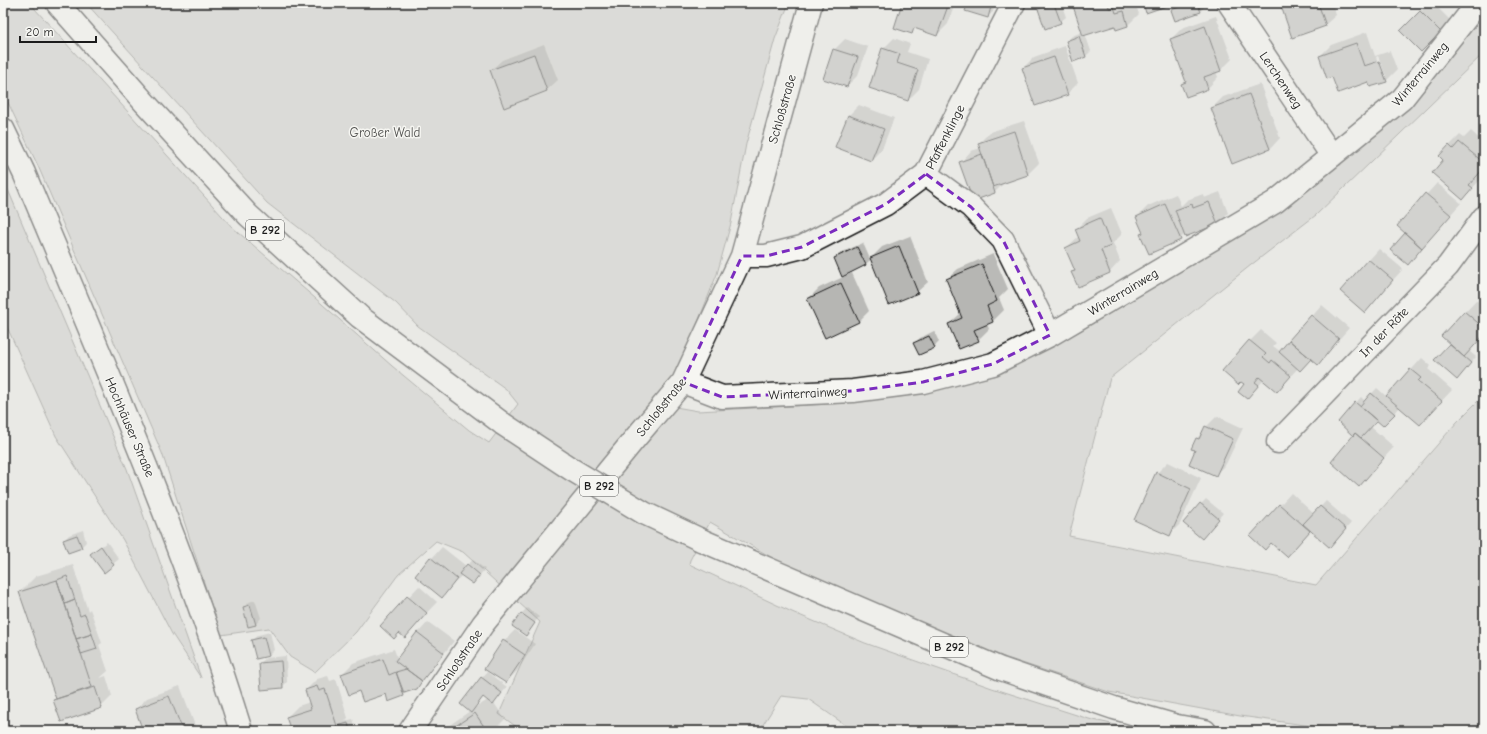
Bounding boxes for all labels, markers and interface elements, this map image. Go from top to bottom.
scale bar [20,18,96,44]
text: 20 m [26,25,54,39]
street label: Winterrainweg [1389,39,1451,109]
street label: Lerchenweg [1256,49,1306,111]
street label: Schloßstraße [765,72,799,145]
street label: Pfaffenklinge [922,102,968,172]
park label: Großer Wald [350,125,420,140]
road number: B 292 [246,220,284,240]
street label: Winterrainweg [1085,265,1161,319]
street label: In der Röte [1356,304,1412,360]
street label: Schloßstraße [633,374,689,439]
street label: Hochhäuser Straße [102,375,158,480]
street label: Winterrainweg [768,383,848,403]
road number: B 292 [580,476,618,496]
street label: Schloßstraße [433,626,485,694]
road number: B 292 [930,637,968,657]

